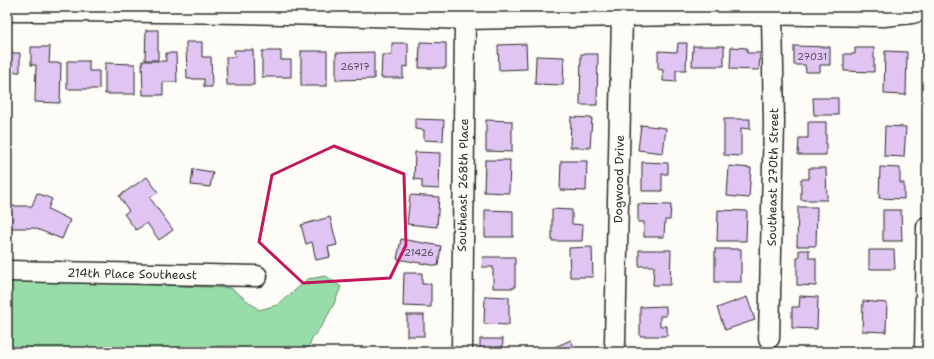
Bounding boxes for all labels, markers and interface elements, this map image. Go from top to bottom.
house number: 27031 [797,50,827,63]
house number: 26717 [340,60,370,73]
street label: Southeast 270th Street [764,108,782,246]
street label: Southeast 268th Place [454,118,472,252]
street label: Dogwood Drive [610,135,628,223]
house number: 21426 [404,246,434,259]
street label: 214th Place Southeast [67,265,197,283]

